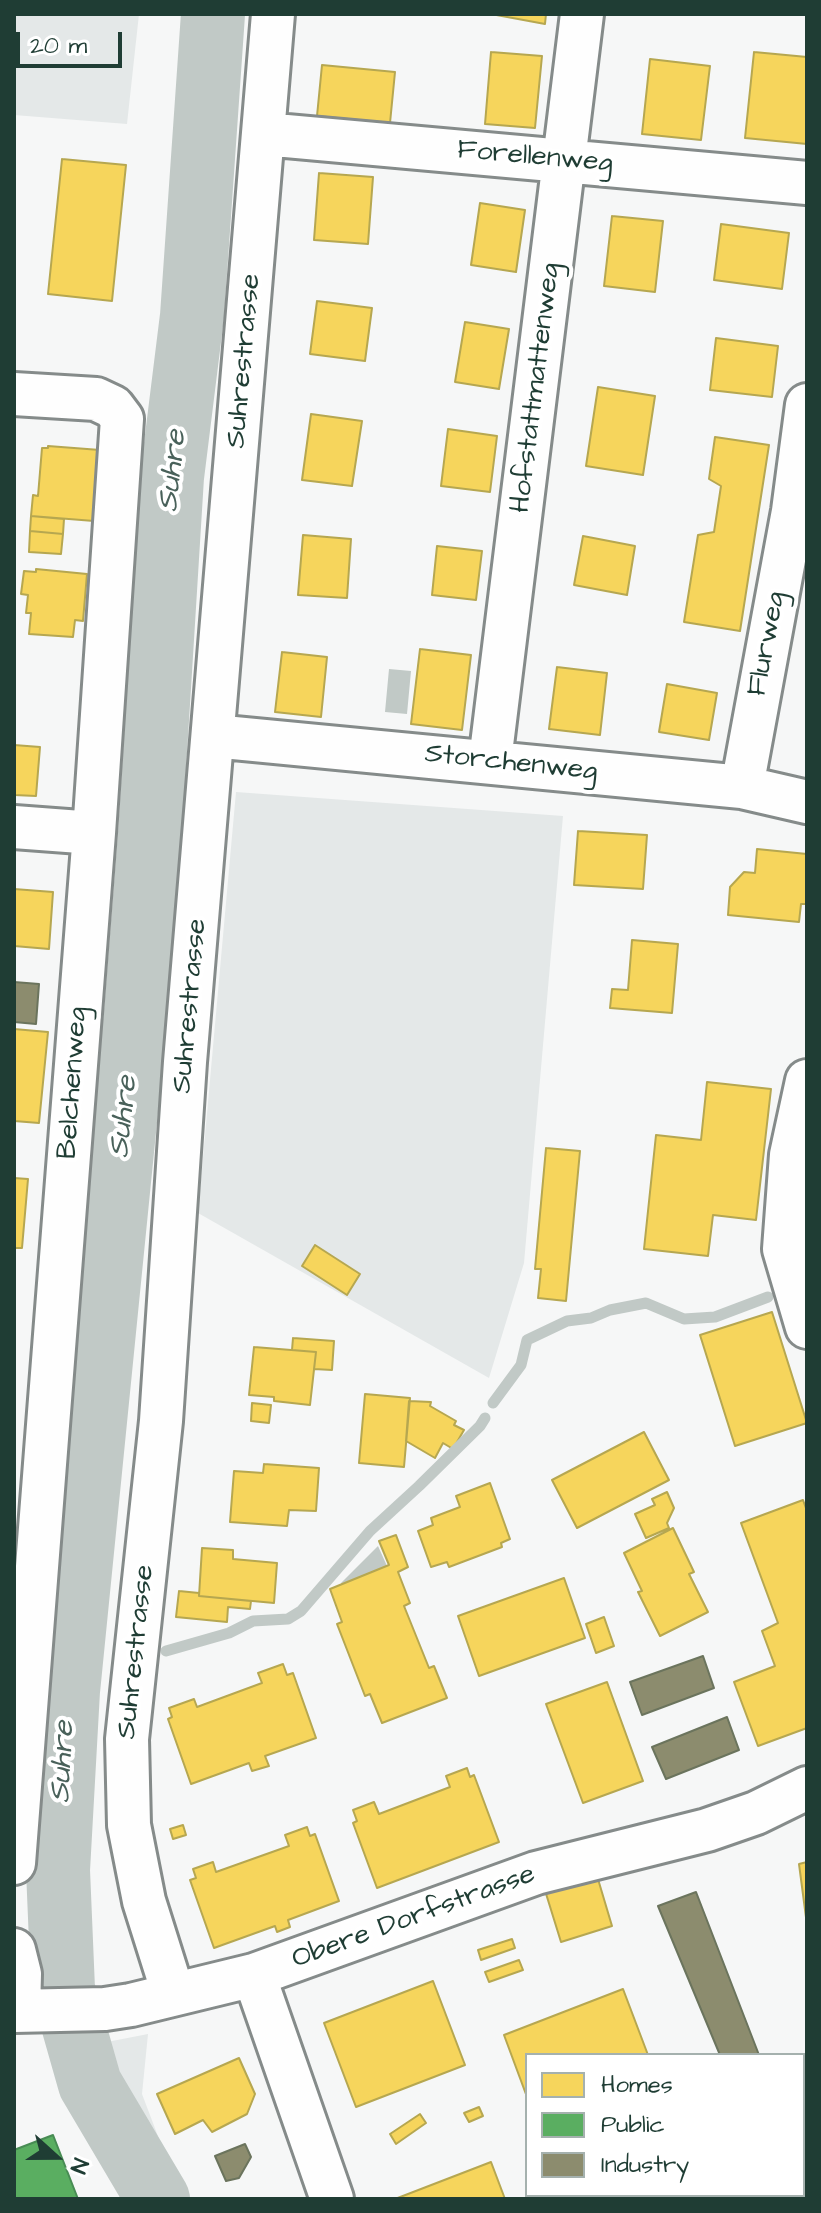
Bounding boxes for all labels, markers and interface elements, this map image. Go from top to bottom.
scale bar [20,16,126,66]
text: 20 m [30,29,87,63]
street label: Forellenweg [456,134,614,182]
street label: Hofstattmattenweg [505,261,569,515]
street label: Suhrestrasse [221,272,269,450]
water label: Suhre [152,428,196,514]
street label: Flurweg [741,589,795,699]
street label: Storchenweg [423,738,599,790]
street label: Suhrestrasse [167,917,215,1095]
street label: Belchenweg [52,1006,96,1160]
water label: Suhre [103,1074,147,1160]
street label: Suhrestrasse [111,1563,163,1741]
water label: Suhre [44,1720,84,1804]
street label: Obere Dorfstrasse [288,1858,540,1978]
legend [525,2053,805,2197]
text: Homes [601,2068,673,2102]
text: Public [601,2108,665,2142]
north arrow [16,2117,96,2197]
text: Industry [601,2148,689,2182]
text: N [62,2154,96,2178]

